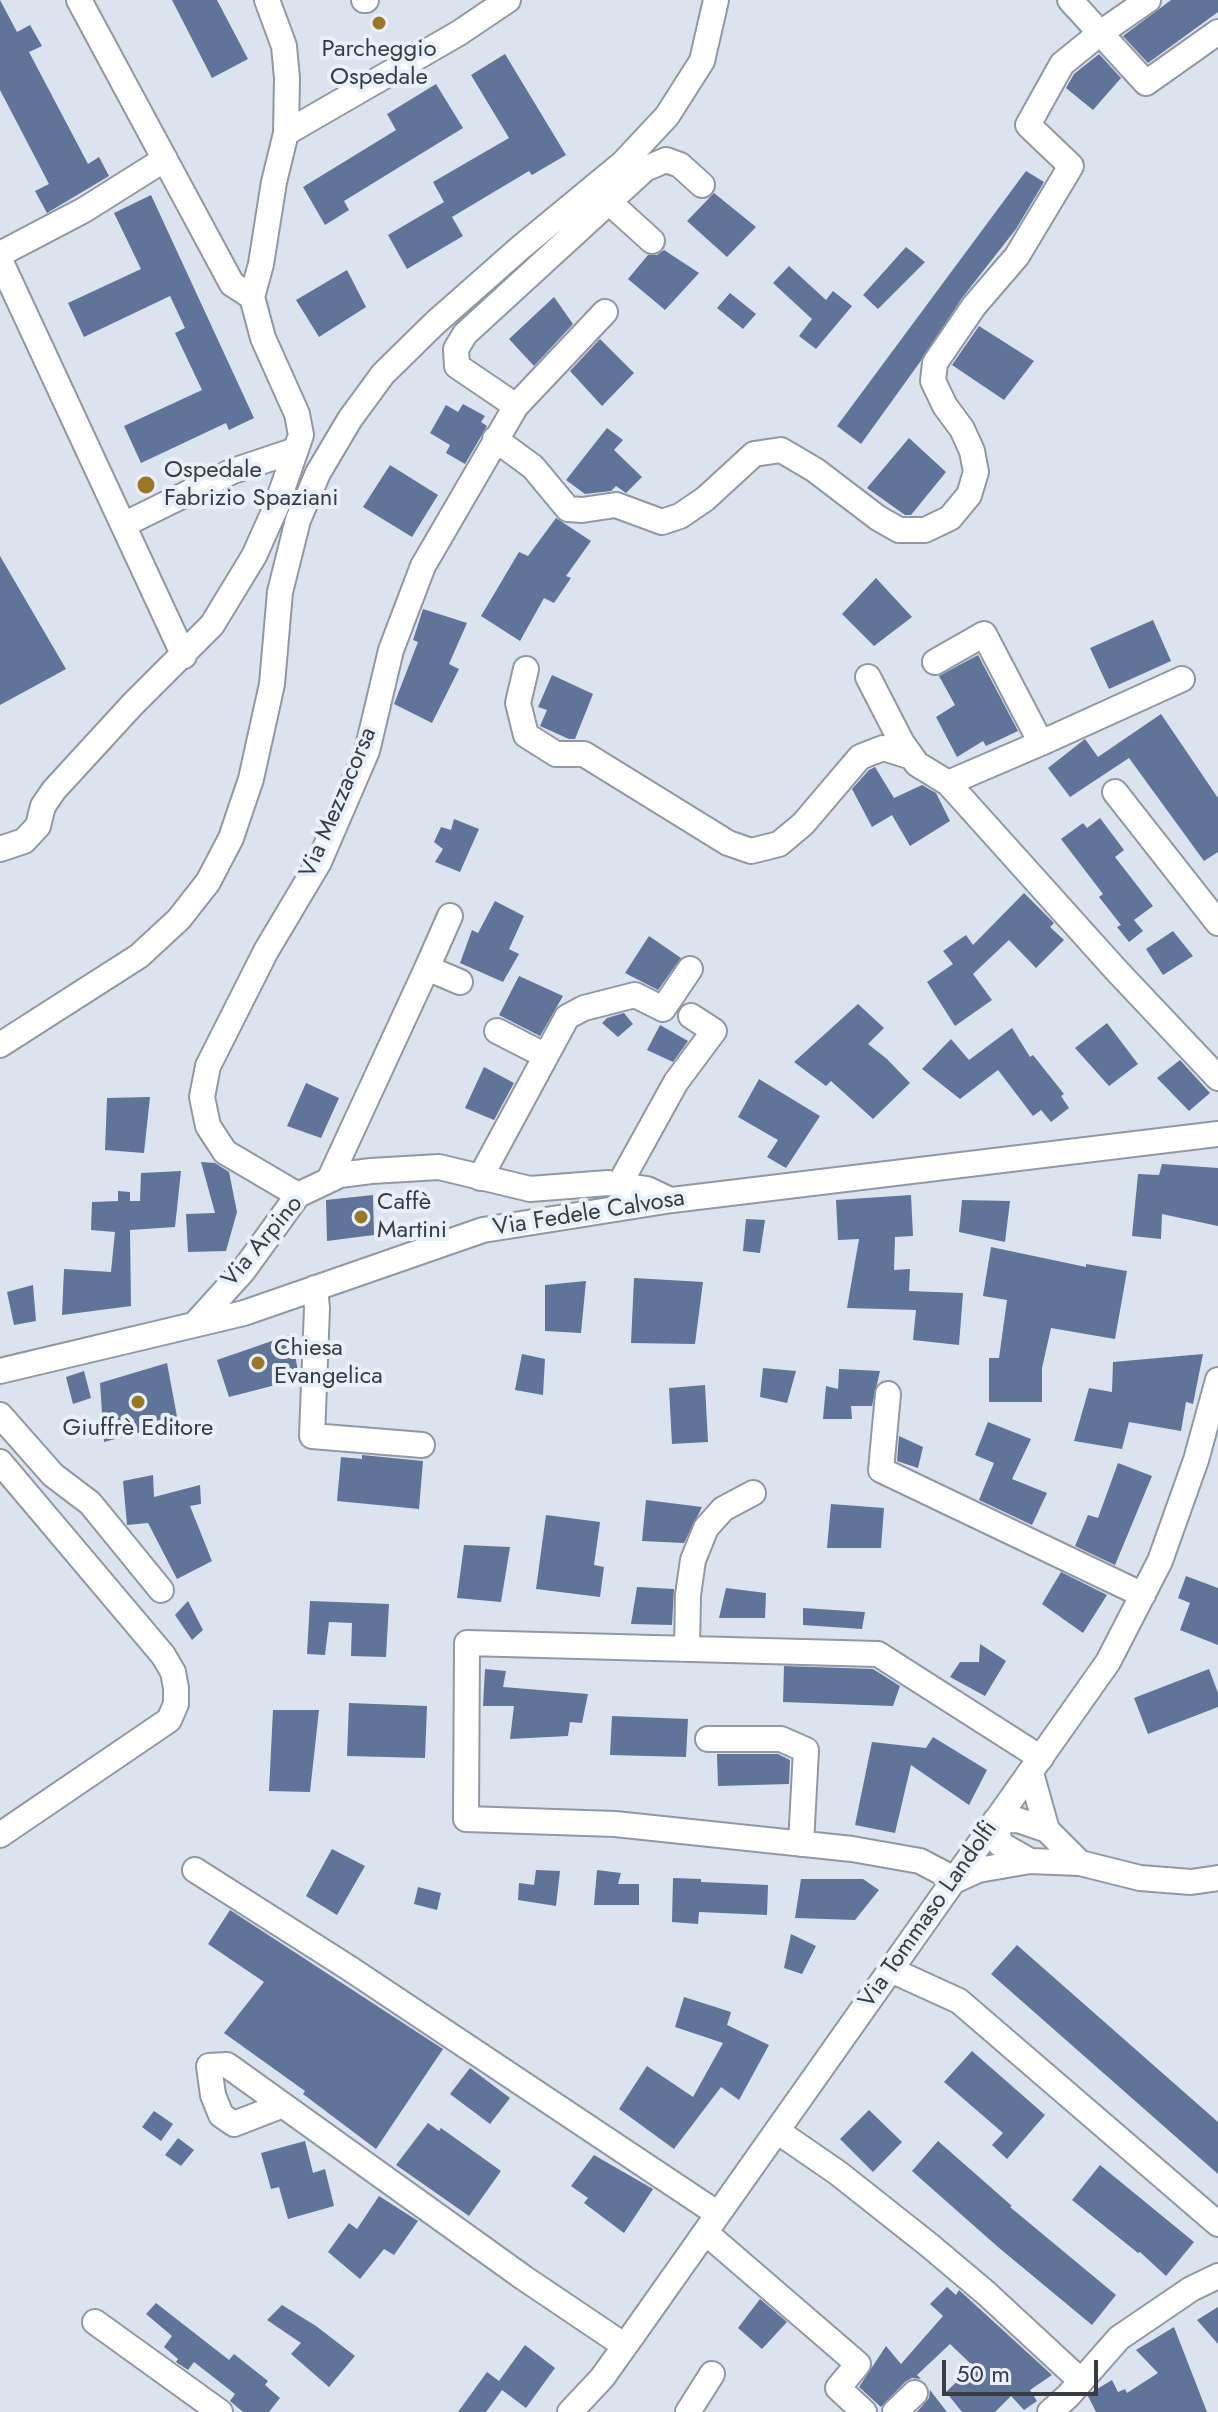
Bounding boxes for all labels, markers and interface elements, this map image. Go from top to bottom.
marker: Parcheggio Ospedale [370,14,388,32]
place label: Parcheggio Ospedale [322,36,436,92]
place label: Ospedale Fabrizio Spaziani [164,457,339,513]
marker: Ospedale Fabrizio Spaziani [135,474,157,496]
street label: Via Mezzacorsa [294,723,384,883]
street label: Via Fedele Calvosa [491,1185,687,1243]
place label: Caffè Martini [377,1189,447,1245]
street label: Via Arpino [216,1190,310,1294]
marker: Caffè Martini [352,1208,370,1226]
place label: Chiesa Evangelica [274,1335,383,1391]
marker: Chiesa Evangelica [249,1354,267,1372]
marker: Giuffrè Editore [129,1393,147,1411]
place label: Giuffrè Editore [63,1415,213,1443]
street label: Via Tommaso Landolfi [854,1816,1004,2014]
scale bar [946,2344,1102,2394]
text: 50 m [956,2356,1010,2391]

